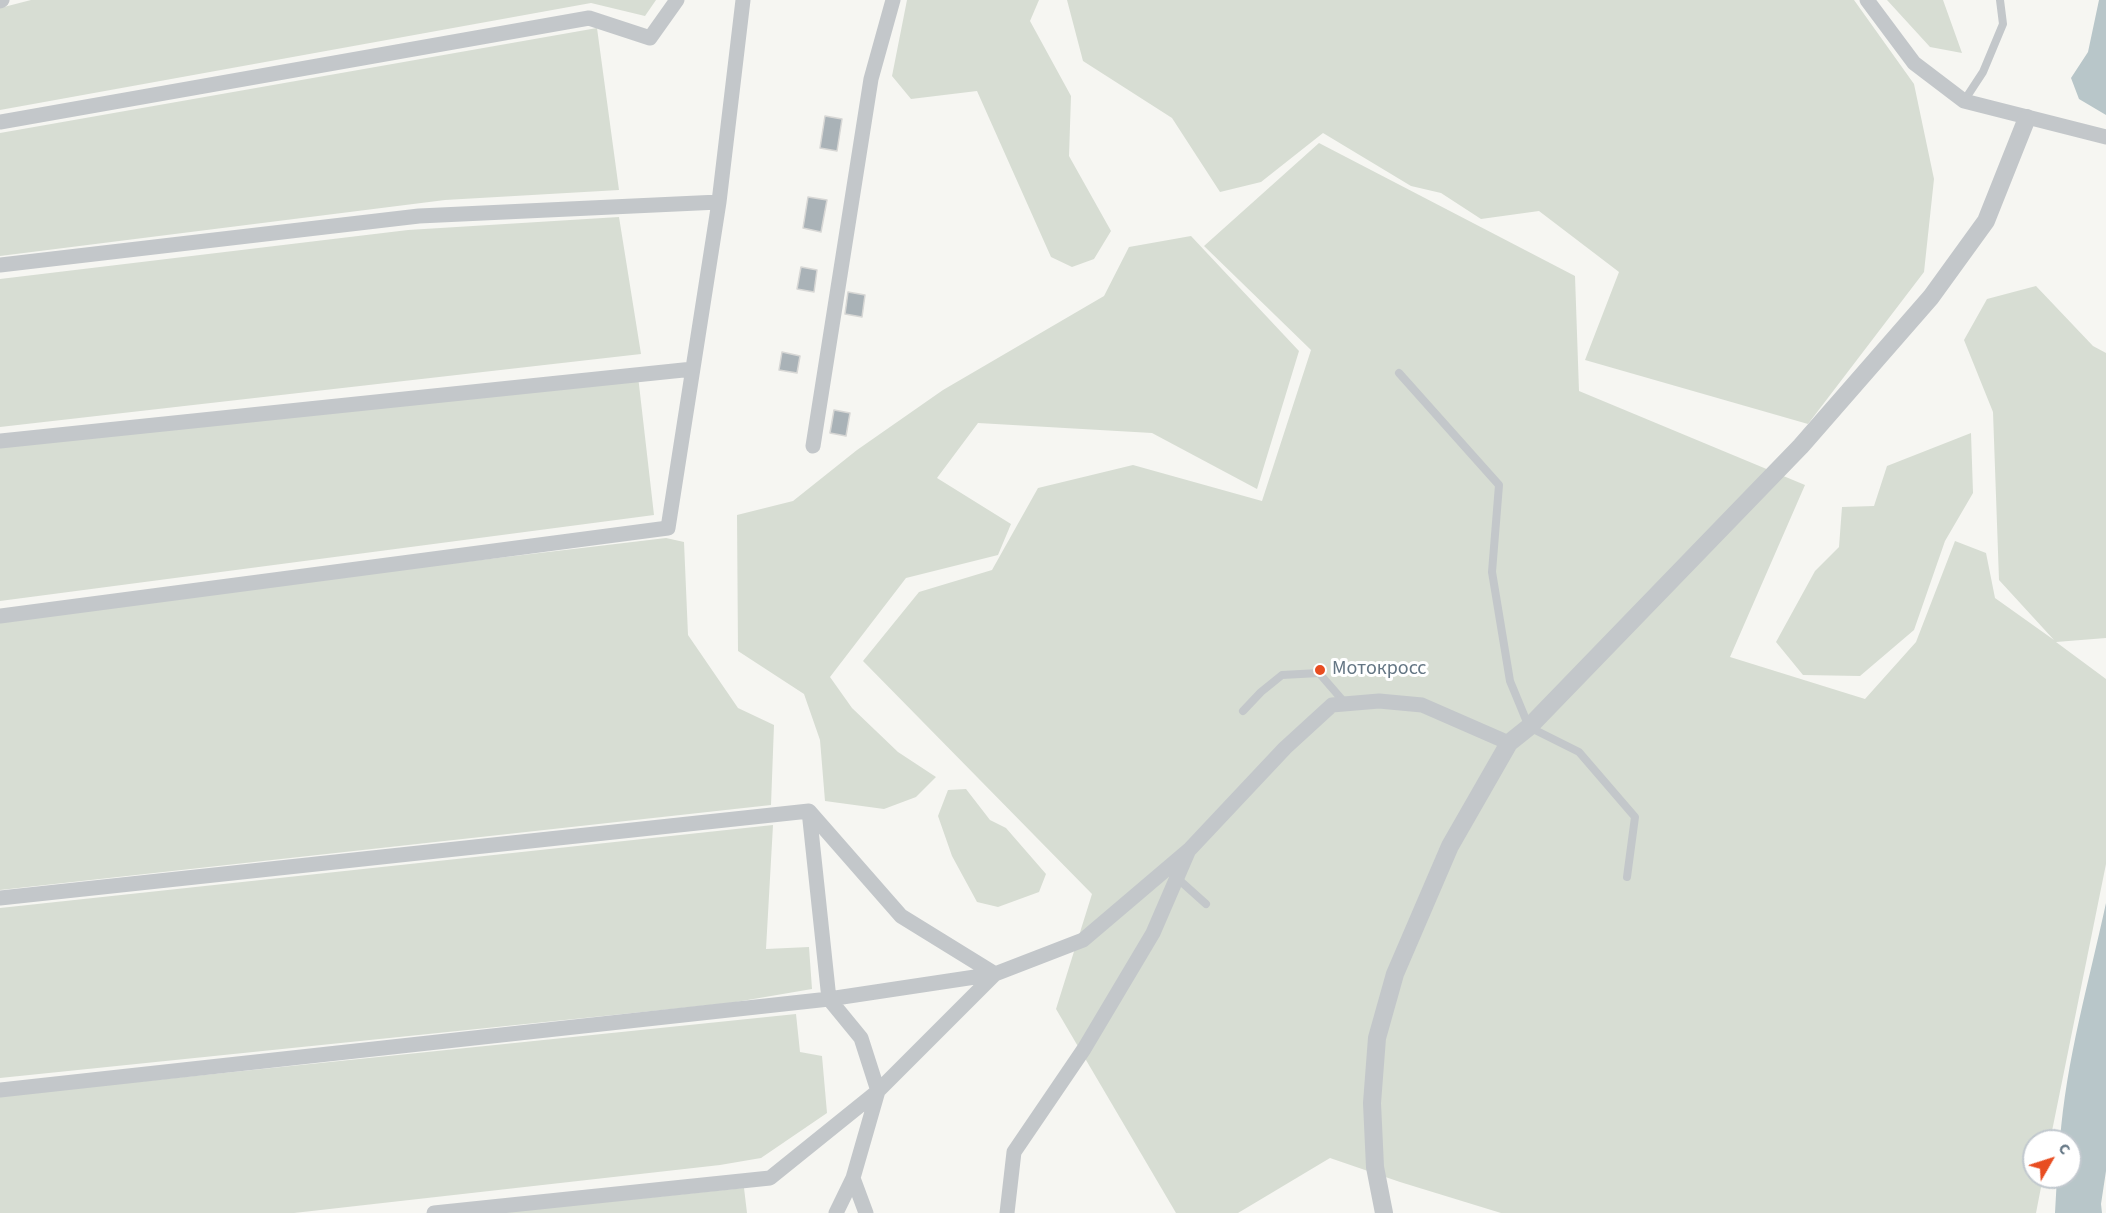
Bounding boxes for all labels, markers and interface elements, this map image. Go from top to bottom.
place label: Мотокросс [1332,658,1426,682]
marker: Мотокросс [1313,663,1327,677]
north arrow [2022,1129,2082,1189]
text: С [2053,1138,2076,1159]

